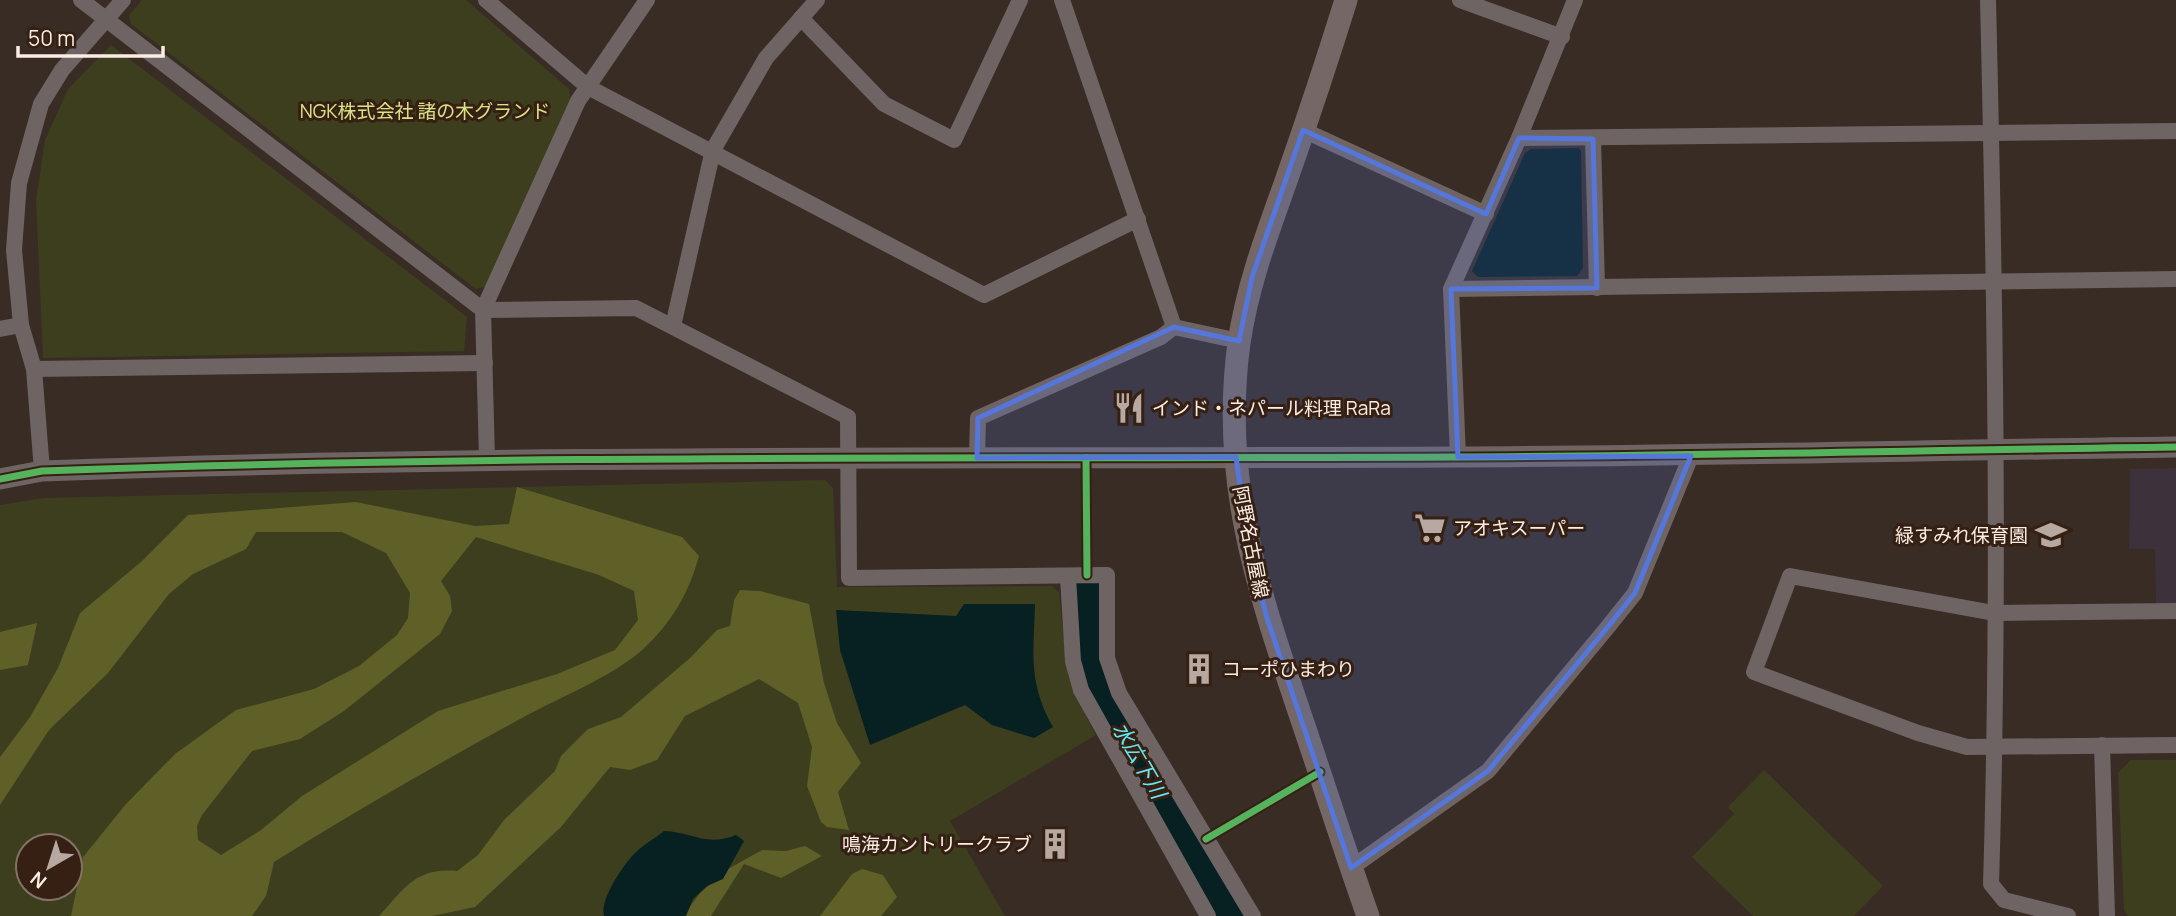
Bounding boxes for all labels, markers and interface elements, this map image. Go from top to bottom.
scale bar [18,14,163,58]
text: 50 m [28,24,75,52]
park label: NGK株式会社 諸の木グランド [300,98,550,124]
restaurant icon: インド・ネパール料理 RaRa [1112,391,1146,425]
place label: インド・ネパール料理 RaRa [1152,395,1391,421]
street label: 阿野名古屋線 [1227,484,1275,600]
supermarket icon: アオキスーパー [1413,511,1447,545]
place label: アオキスーパー [1453,515,1585,541]
school or university icon: 緑すみれ保育園 [2034,518,2068,552]
place label: 緑すみれ保育園 [1895,522,2028,548]
building icon: コーポひまわり [1182,652,1216,686]
place label: コーポひまわり [1222,656,1355,682]
water label: 水広下川 [1107,717,1174,805]
building icon: 鳴海カントリークラブ [1038,827,1072,861]
place label: 鳴海カントリークラブ [842,831,1032,857]
north arrow [14,832,84,902]
text: N [25,866,52,895]

